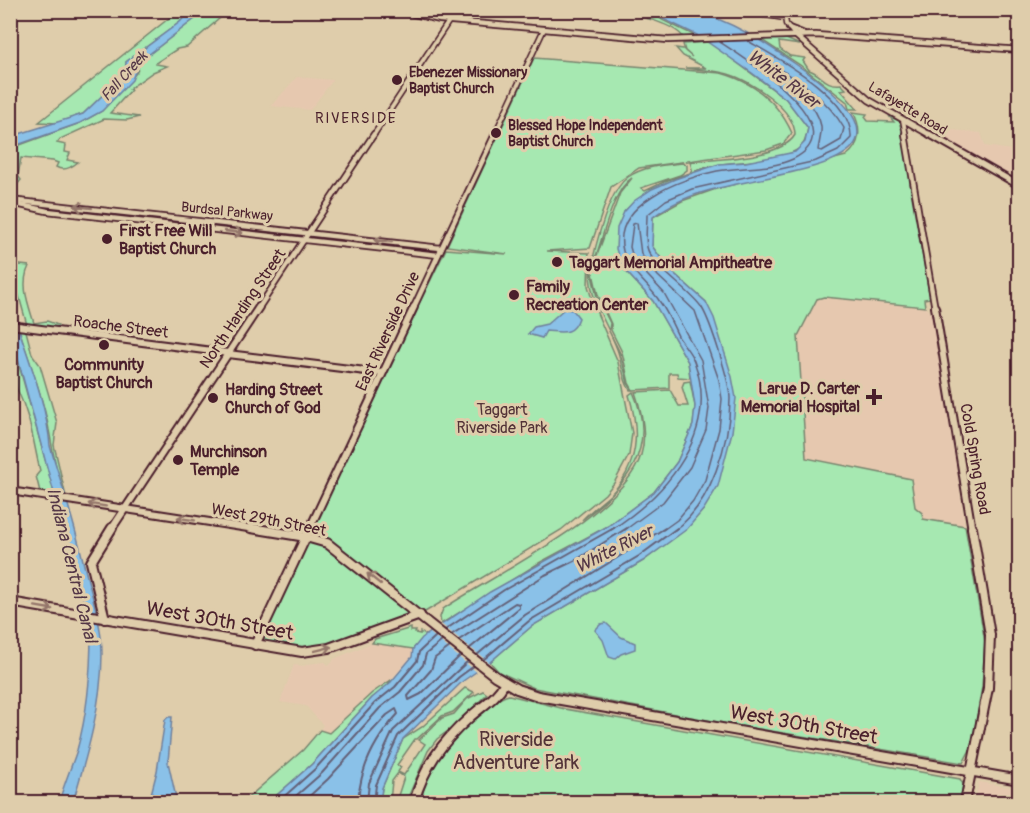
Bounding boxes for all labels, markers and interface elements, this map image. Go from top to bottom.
water label: White River [743,45,827,116]
water label: Fall Creek [97,46,153,105]
place label: Ebenezer Missionary Baptist Church [409,64,527,97]
marker: Ebenezer Missionary Baptist Church [390,73,404,87]
street label: Lafayette Road [865,78,950,139]
district label: RIVERSIDE [315,109,397,128]
place label: Blessed Hope Independent Baptist Church [508,117,663,150]
marker: Blessed Hope Independent Baptist Church [489,126,503,140]
street label: Burdsal Parkway [180,198,274,225]
one-way arrow [73,202,93,213]
place label: First Free Will Baptist Church [119,221,217,259]
one-way arrow [224,227,244,238]
marker: First Free Will Baptist Church [100,232,114,246]
one-way arrow [373,235,393,246]
street label: North Harding Street [195,244,291,372]
place label: Taggart Memorial Ampitheatre [568,253,773,273]
marker: Taggart Memorial Ampitheatre [550,255,564,269]
street label: East Riverside Drive [351,268,424,394]
place label: Family Recreation Center [526,277,648,315]
marker: Family Recreation Center [507,288,521,302]
street label: Roache Street [72,311,170,343]
marker: Community Baptist Church [97,338,111,352]
place label: Community Baptist Church [55,355,153,393]
place label: Larue D. Carter Memorial Hospital [741,379,860,417]
place label: Harding Street Church of God [225,380,323,418]
marker: Larue D. Carter Memorial Hospital [865,388,883,406]
marker: Harding Street Church of God [206,391,220,405]
park label: Taggart Riverside Park [457,400,548,438]
street label: Cold Spring Road [955,402,995,516]
place label: Murchinson Temple [189,442,267,480]
marker: Murchinson Temple [171,453,185,467]
water label: Indiana Central Canal [41,485,102,647]
one-way arrow [88,499,107,510]
street label: West 29th Street [210,499,328,541]
one-way arrow [176,513,196,524]
water label: White River [571,519,660,579]
one-way arrow [366,572,382,585]
street label: West 30th Street [144,595,296,646]
one-way arrow [34,603,53,614]
one-way arrow [313,643,332,654]
street label: West 30th Street [728,699,880,750]
park label: Riverside Adventure Park [453,727,580,775]

